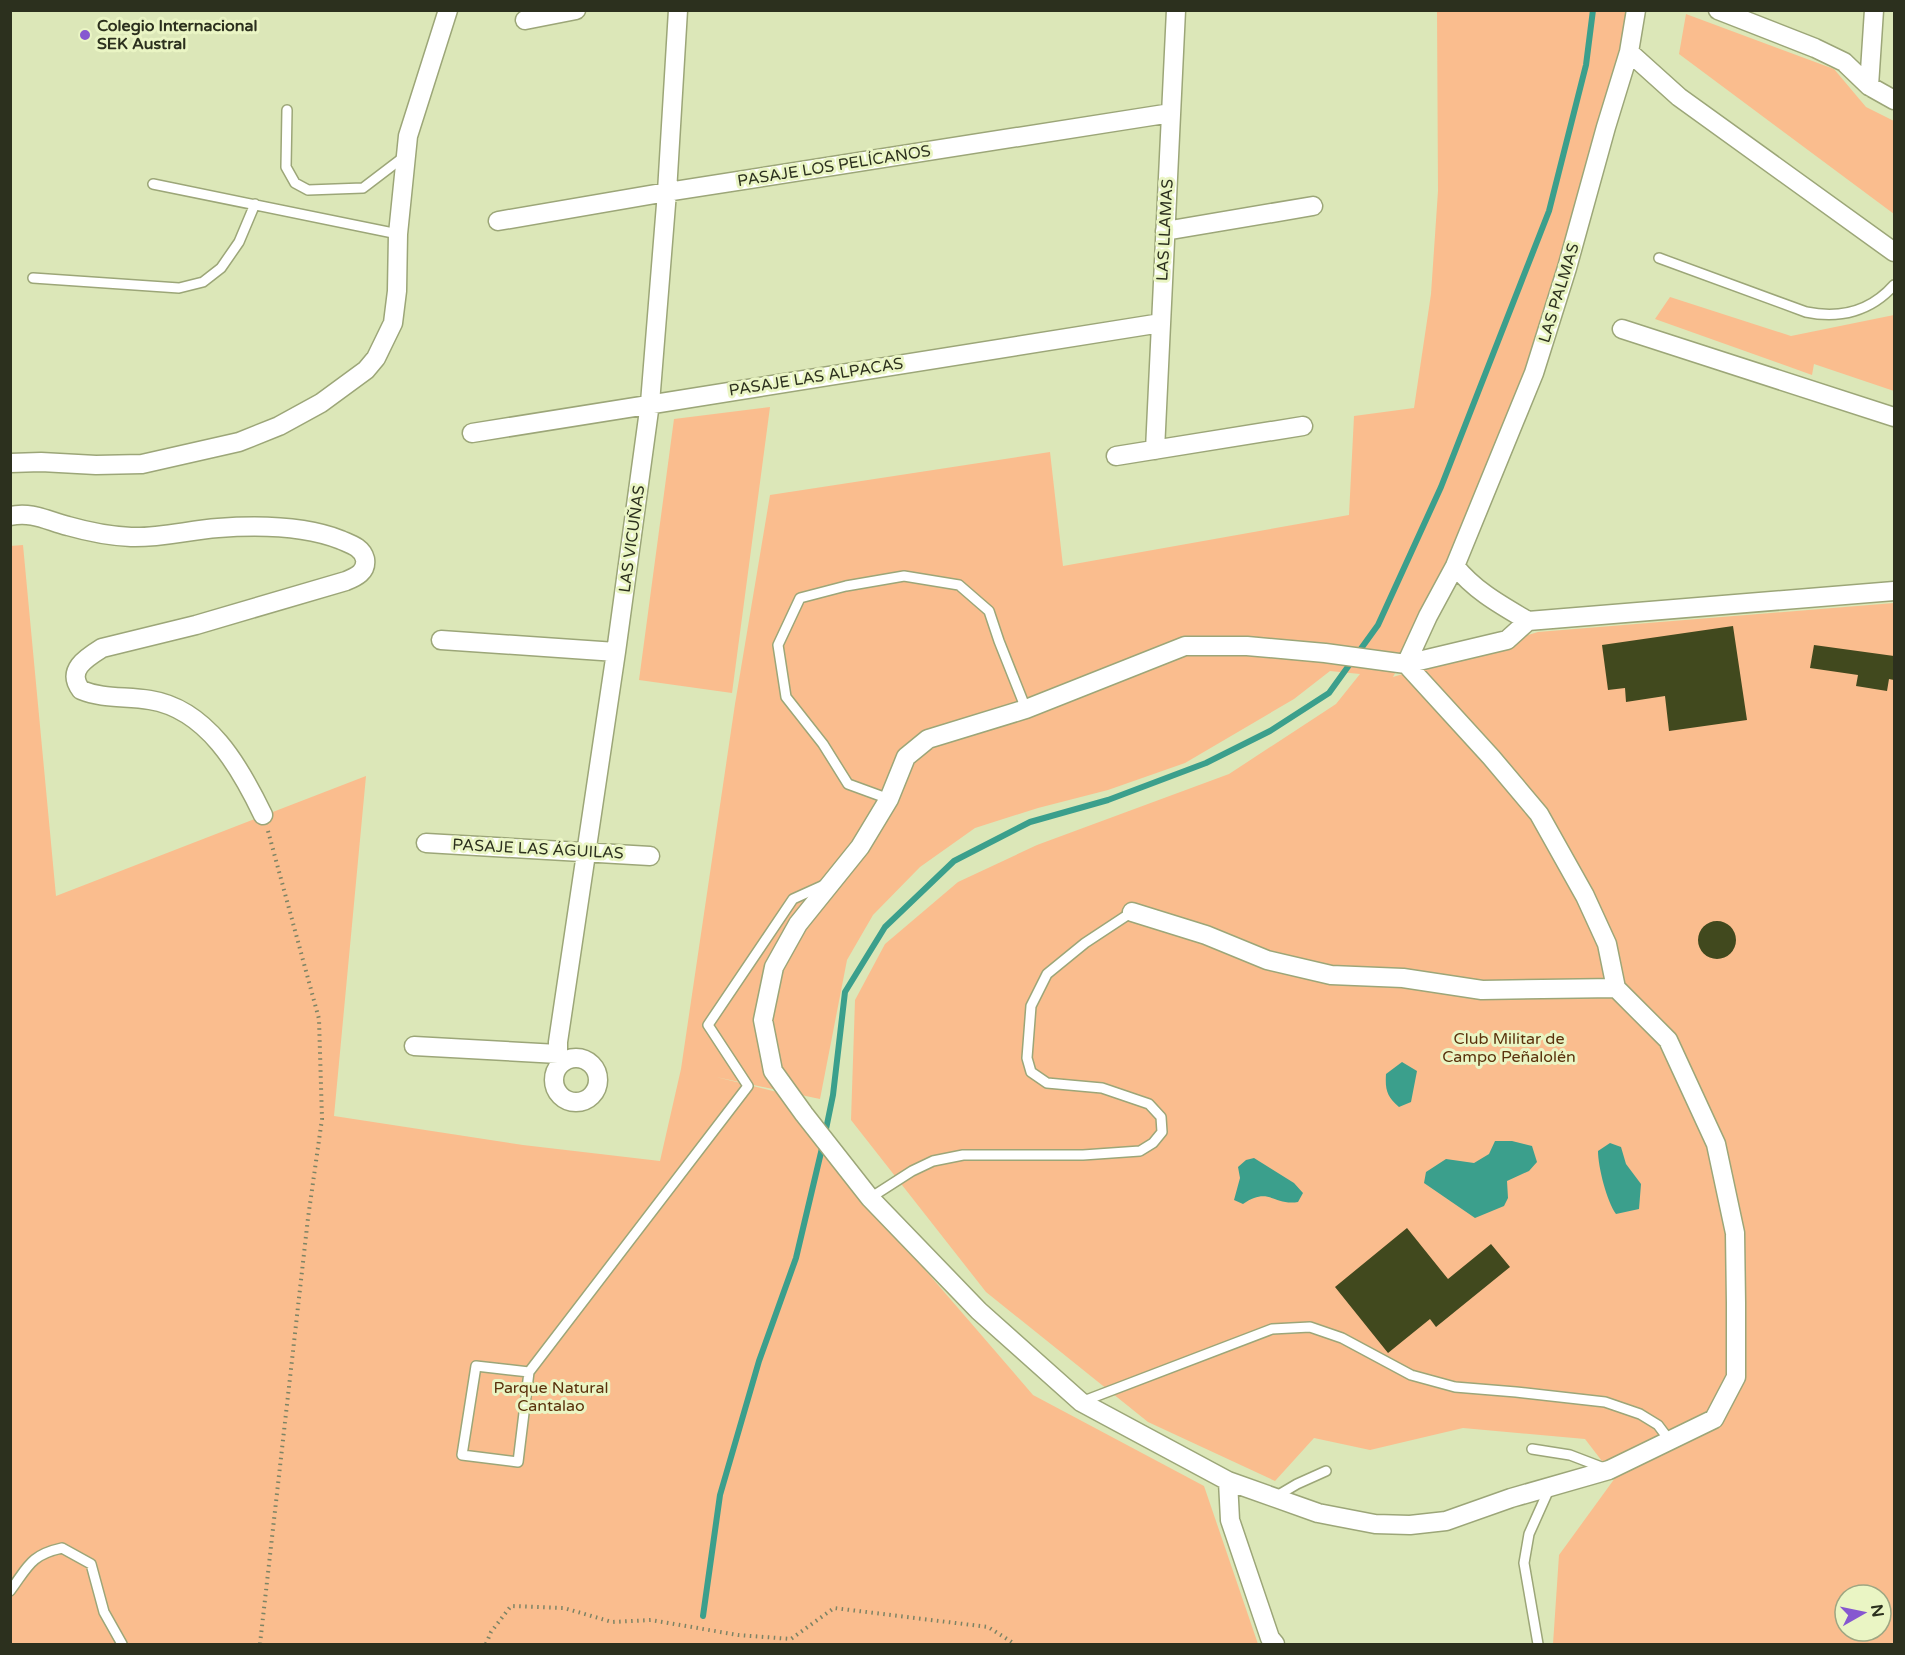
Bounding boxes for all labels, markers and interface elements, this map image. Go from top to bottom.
place label: Colegio Internacional SEK Austral [97,16,257,54]
marker: Colegio Internacional SEK Austral [78,28,92,42]
street label: PASAJE LOS PELÍCANOS [736,141,932,191]
street label: LAS LLAMAS [1152,178,1178,282]
street label: LAS PALMAS [1534,241,1584,345]
street label: PASAJE LAS ALPACAS [727,353,905,401]
street label: LAS VICUÑAS [615,484,649,594]
street label: PASAJE LAS ÁGUILAS [452,835,624,863]
park label: Club Militar de Campo Peñalolén [1442,1029,1576,1067]
park label: Parque Natural Cantalao [494,1378,608,1416]
north arrow [1833,1583,1893,1643]
text: N [1866,1603,1888,1619]

